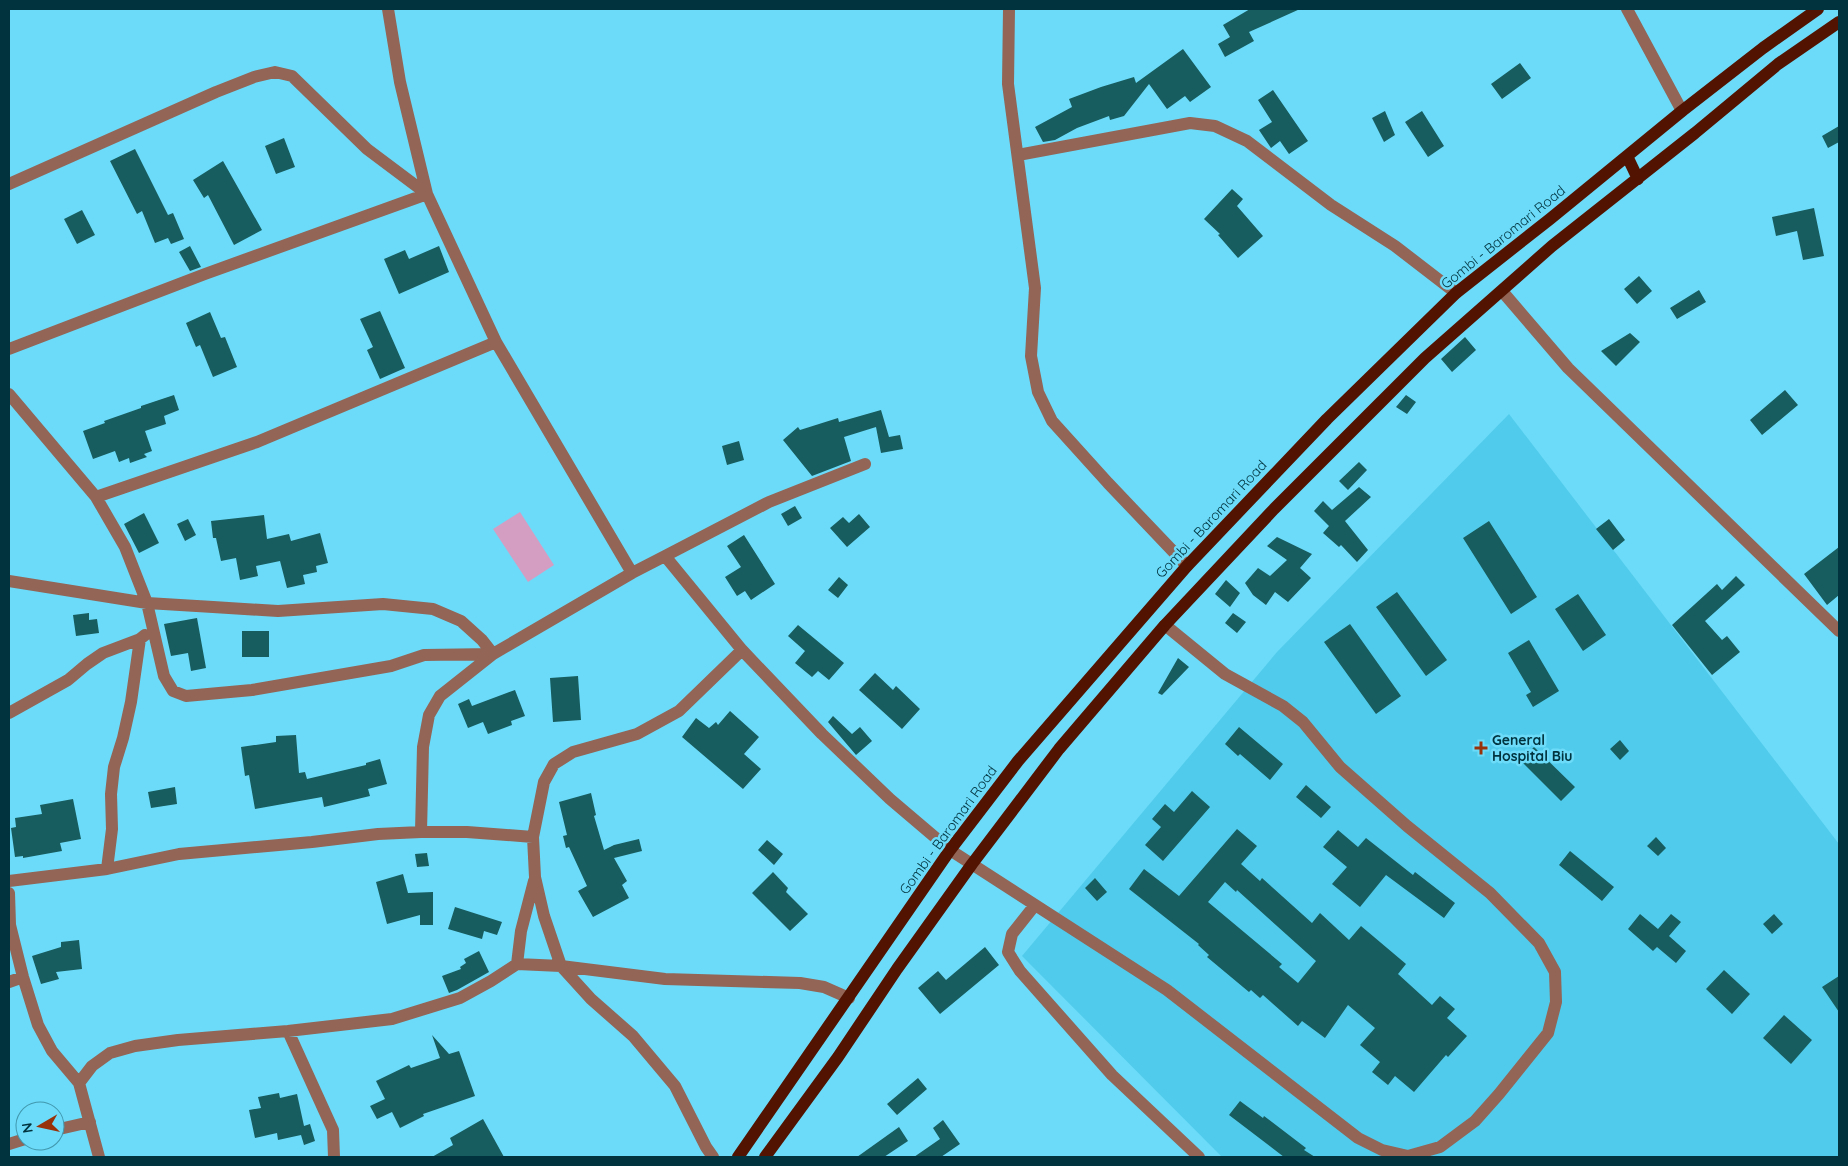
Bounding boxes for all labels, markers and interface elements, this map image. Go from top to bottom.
street label: Gombi - Baromari Road [1437,181,1569,293]
street label: Gombi - Baromari Road [1152,456,1270,582]
place label: General Hospital Biu [1492,731,1573,765]
marker: General Hospital Biu [1474,741,1488,755]
street label: Gombi - Baromari Road [895,762,1001,898]
north arrow [15,1101,65,1151]
text: N [17,1122,37,1135]

